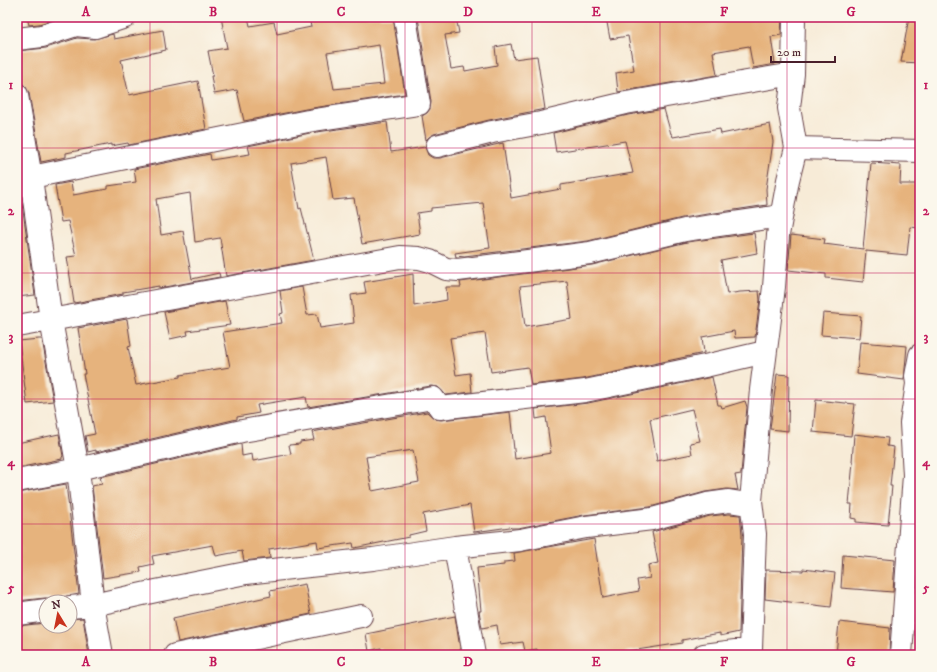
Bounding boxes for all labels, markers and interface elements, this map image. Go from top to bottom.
text: A [81,4,91,20]
text: B [209,4,217,20]
text: C [337,4,346,20]
text: D [463,4,473,20]
text: E [591,4,601,20]
text: F [720,4,729,20]
text: G [846,4,856,20]
scale bar [771,38,835,64]
text: 20 m [777,45,801,60]
text: 1 [9,77,14,93]
text: 1 [924,77,929,93]
text: 2 [8,203,15,219]
text: 2 [923,203,930,219]
text: 3 [9,329,14,345]
text: 3 [924,329,929,345]
text: 4 [6,454,15,471]
text: 4 [921,454,930,471]
text: 5 [7,580,15,596]
text: 5 [922,580,930,596]
north arrow [38,594,78,634]
text: N [51,597,62,613]
text: A [81,654,91,670]
text: B [209,654,217,670]
text: C [337,654,346,670]
text: D [463,654,473,670]
text: E [591,654,601,670]
text: F [720,654,729,670]
text: G [846,654,856,670]

